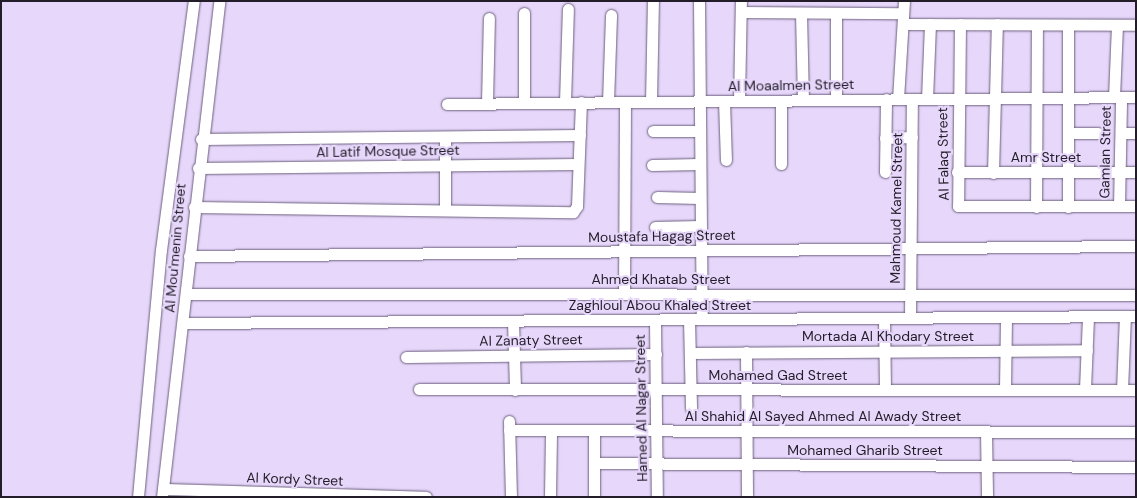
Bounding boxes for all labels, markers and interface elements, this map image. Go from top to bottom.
street label: Al Moaalmen Street [728,75,854,95]
street label: Gamlan Street [1096,105,1114,199]
street label: Al Falaq Street [934,107,952,201]
street label: Mahmoud Kamel Street [886,132,906,284]
street label: Al Latif Mosque Street [316,141,460,161]
street label: Amr Street [1011,149,1081,165]
street label: Al Mou'menin Street [161,183,189,313]
street label: Moustafa Hagag Street [588,226,736,246]
street label: Ahmed Khatab Street [591,271,731,287]
street label: Zaghloul Abou Khaled Street [569,297,751,313]
street label: Mortada Al Khodary Street [802,328,974,344]
street label: Al Zanaty Street [479,331,583,349]
street label: Hamed Al Nagar Street [631,334,651,482]
street label: Mohamed Gad Street [708,367,848,383]
street label: Al Shahid Al Sayed Ahmed Al Awady Street [685,408,961,424]
street label: Mohamed Gharib Street [787,442,943,458]
street label: Al Kordy Street [246,469,344,489]

